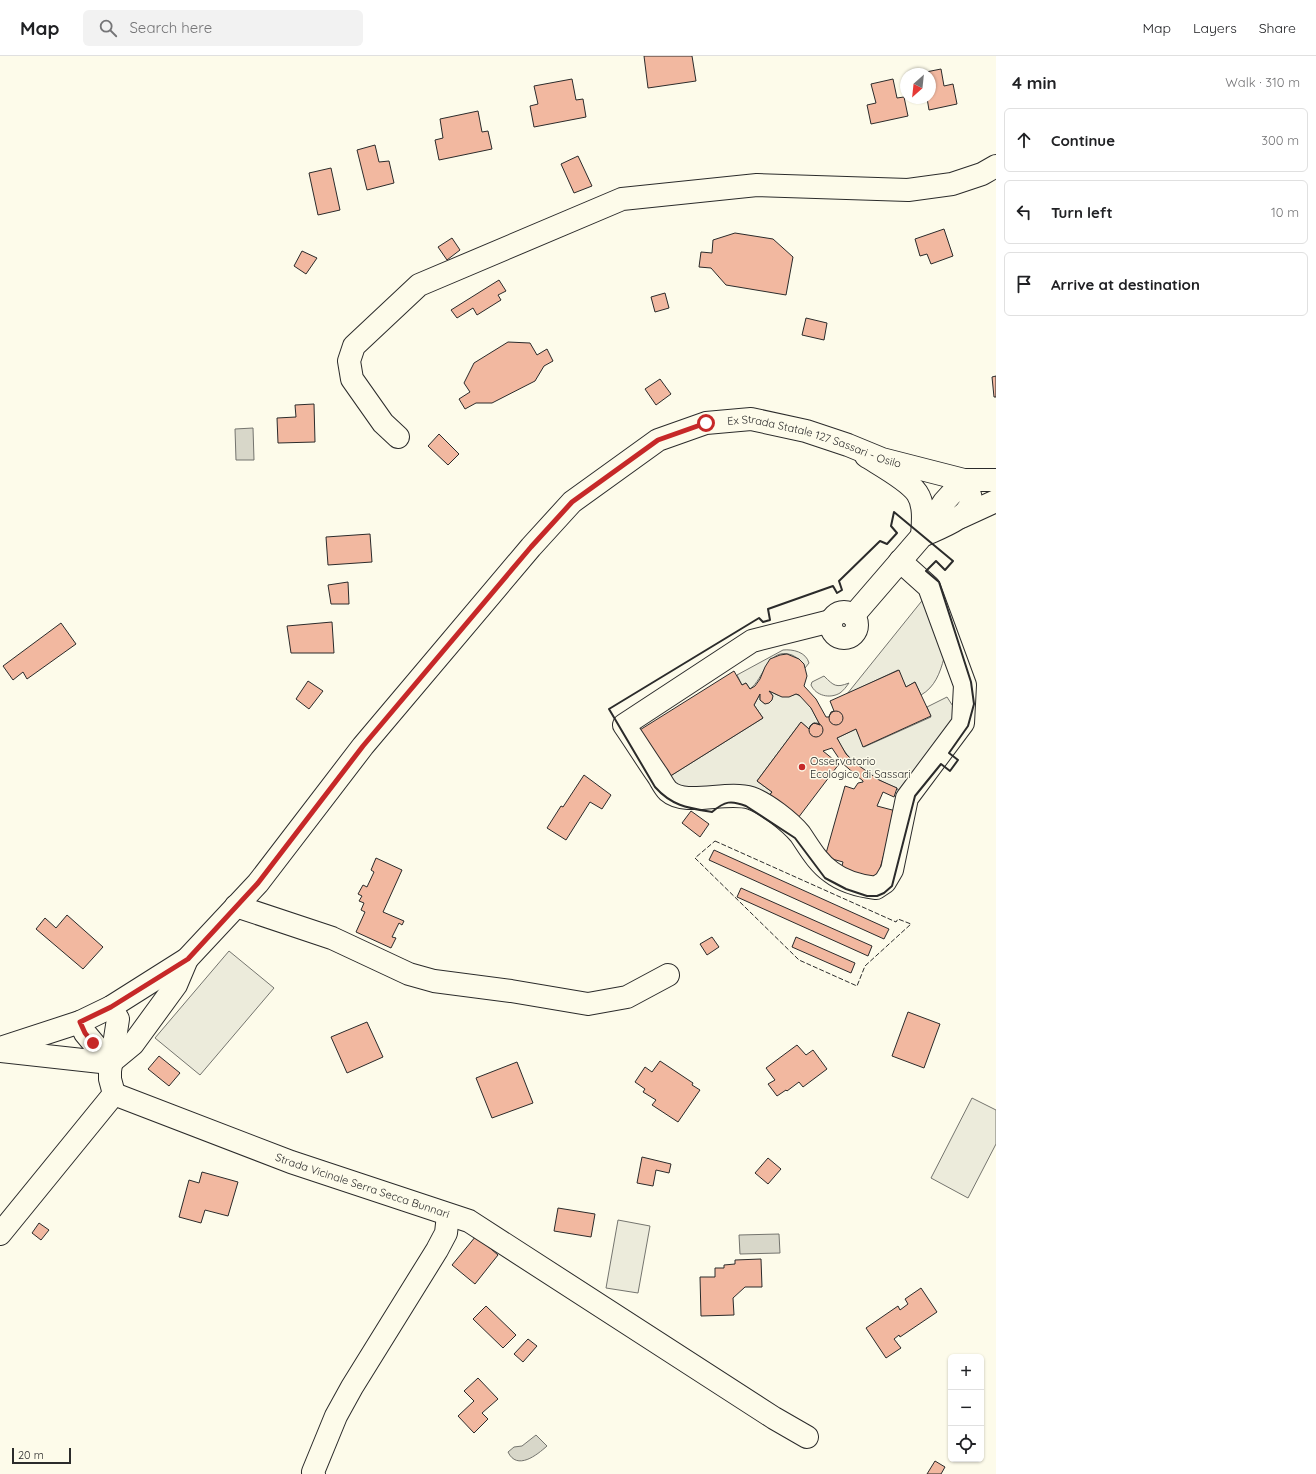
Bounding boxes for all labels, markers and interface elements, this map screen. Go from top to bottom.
search box [83,10,363,46]
text: Map [20,16,59,40]
icon: search [97,17,119,39]
text: Search here [129,18,212,37]
text: Map [1142,19,1171,37]
text: Layers [1193,19,1237,37]
text: Share [1259,19,1296,37]
north arrow [900,68,936,104]
text: 4 min [1012,72,1057,93]
text: Walk · 310 m [1225,74,1300,90]
icon: ahead [1013,129,1035,151]
text: Continue [1051,131,1115,150]
text: 300 m [1261,132,1299,148]
icon: left [1013,201,1035,223]
text: Turn left [1051,203,1113,222]
text: 10 m [1271,204,1299,220]
icon: arrive [1013,273,1035,295]
text: Arrive at destination [1051,275,1200,294]
street label: Ex Strada Statale 127 Sassari - Osilo [727,412,903,471]
route start [697,414,715,432]
place label: Osservatorio Ecologico di Sassari [810,754,911,781]
marker: Osservatorio Ecologico di Sassari [797,762,807,772]
route end [84,1034,102,1052]
street label: Strada Vicinale Serra Secca Bunnari [273,1150,452,1221]
map controls [948,1354,984,1462]
button: + [948,1354,984,1390]
button: − [948,1390,984,1426]
button: locate [948,1426,984,1462]
scale bar [12,1446,71,1465]
text: 20 m [18,1448,44,1462]

